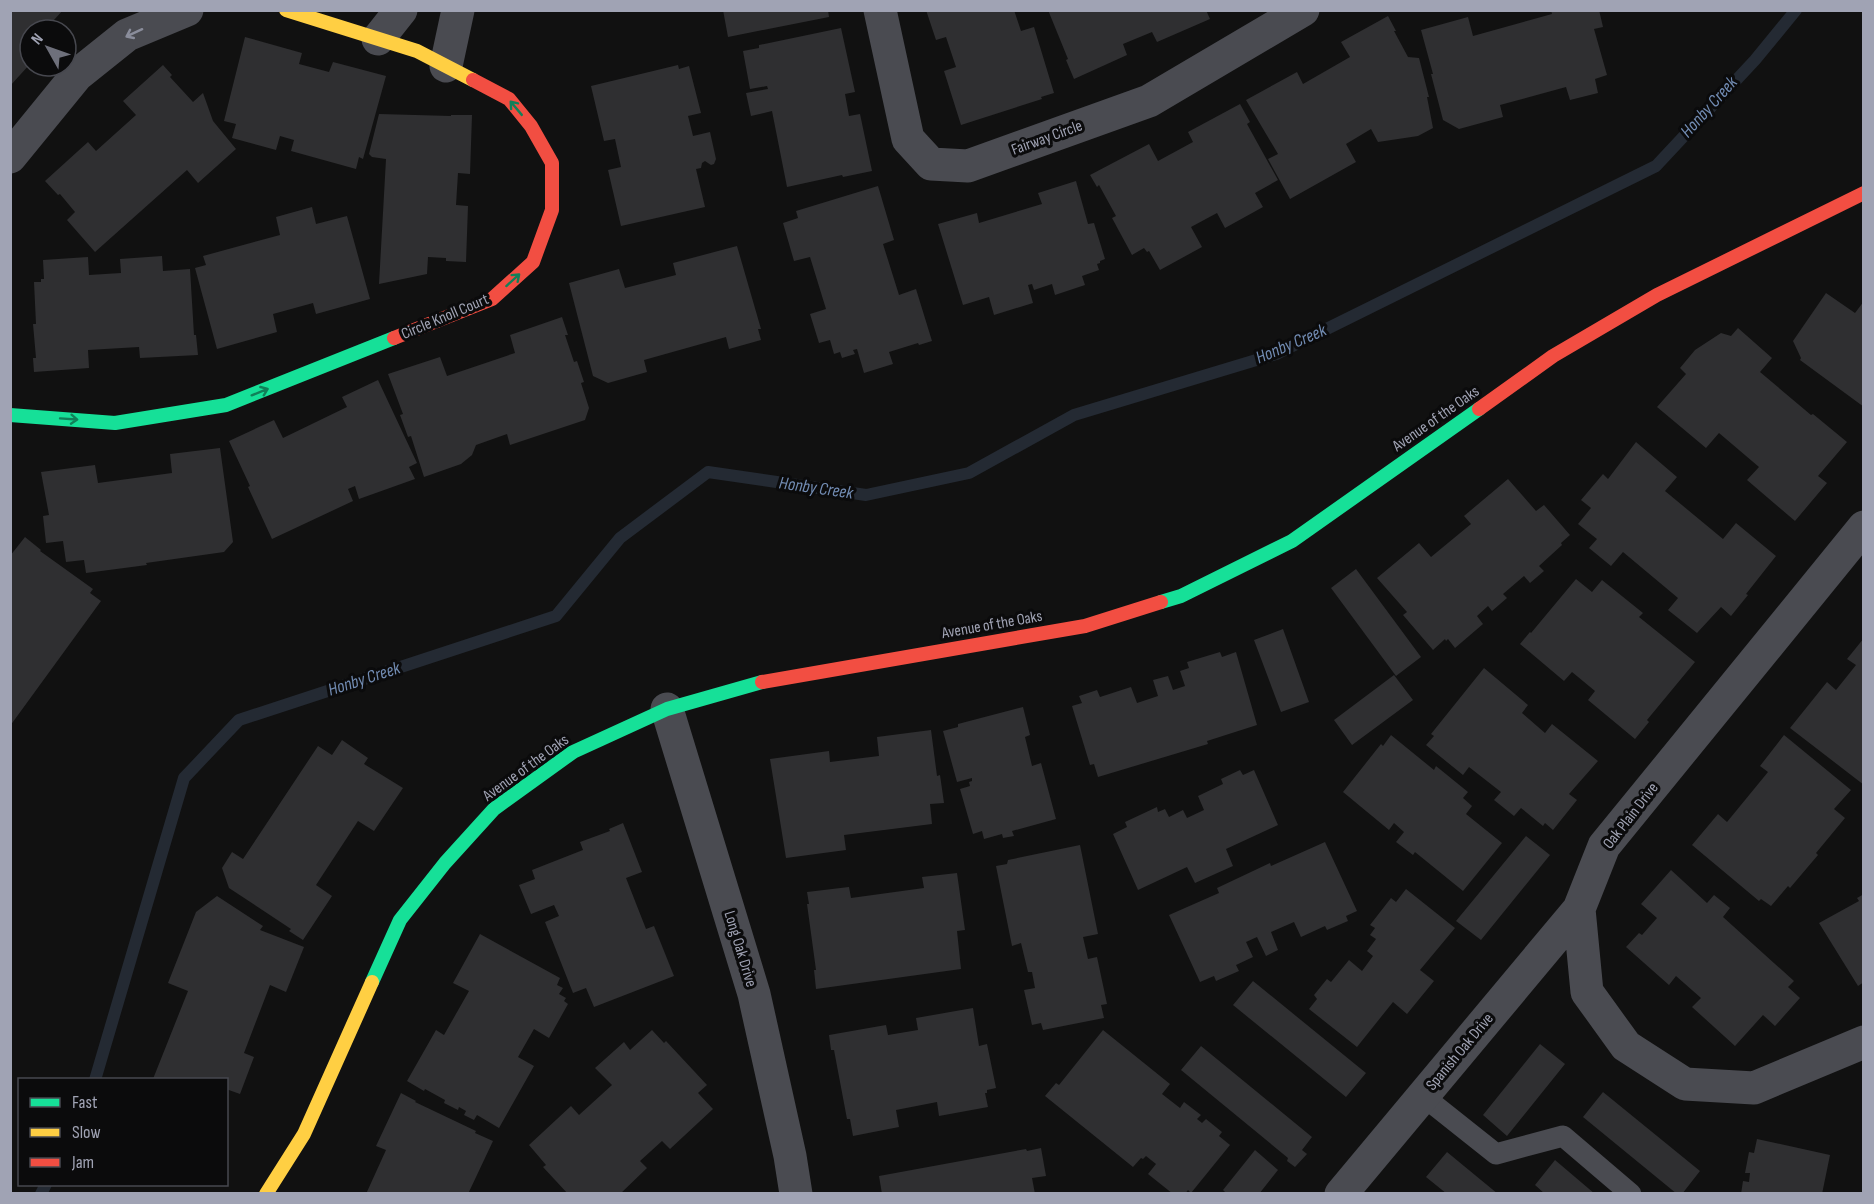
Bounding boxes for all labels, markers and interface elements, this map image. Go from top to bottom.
north arrow [18,18,78,78]
one-way arrow [125,28,143,39]
text: N [28,30,48,49]
water label: Honby Creek [1676,71,1743,142]
one-way arrow [509,101,523,116]
street label: Fairway Circle [1009,116,1085,160]
one-way arrow [506,273,521,287]
street label: Circle Knoll Court [398,290,492,344]
water label: Honby Creek [1253,319,1331,368]
street label: Avenue of the Oaks [1388,382,1483,456]
one-way arrow [250,386,269,397]
one-way arrow [58,414,78,425]
water label: Honby Creek [778,472,856,504]
street label: Avenue of the Oaks [939,607,1044,643]
water label: Honby Creek [325,657,404,701]
street label: Avenue of the Oaks [479,730,573,806]
street label: Oak Plain Drive [1599,779,1663,853]
street label: Long Oak Drive [719,909,761,989]
street label: Spanish Oak Drive [1422,1009,1498,1095]
legend [18,1078,228,1186]
text: Fast [72,1092,98,1113]
text: Slow [72,1122,101,1143]
text: Jam [71,1152,94,1173]

